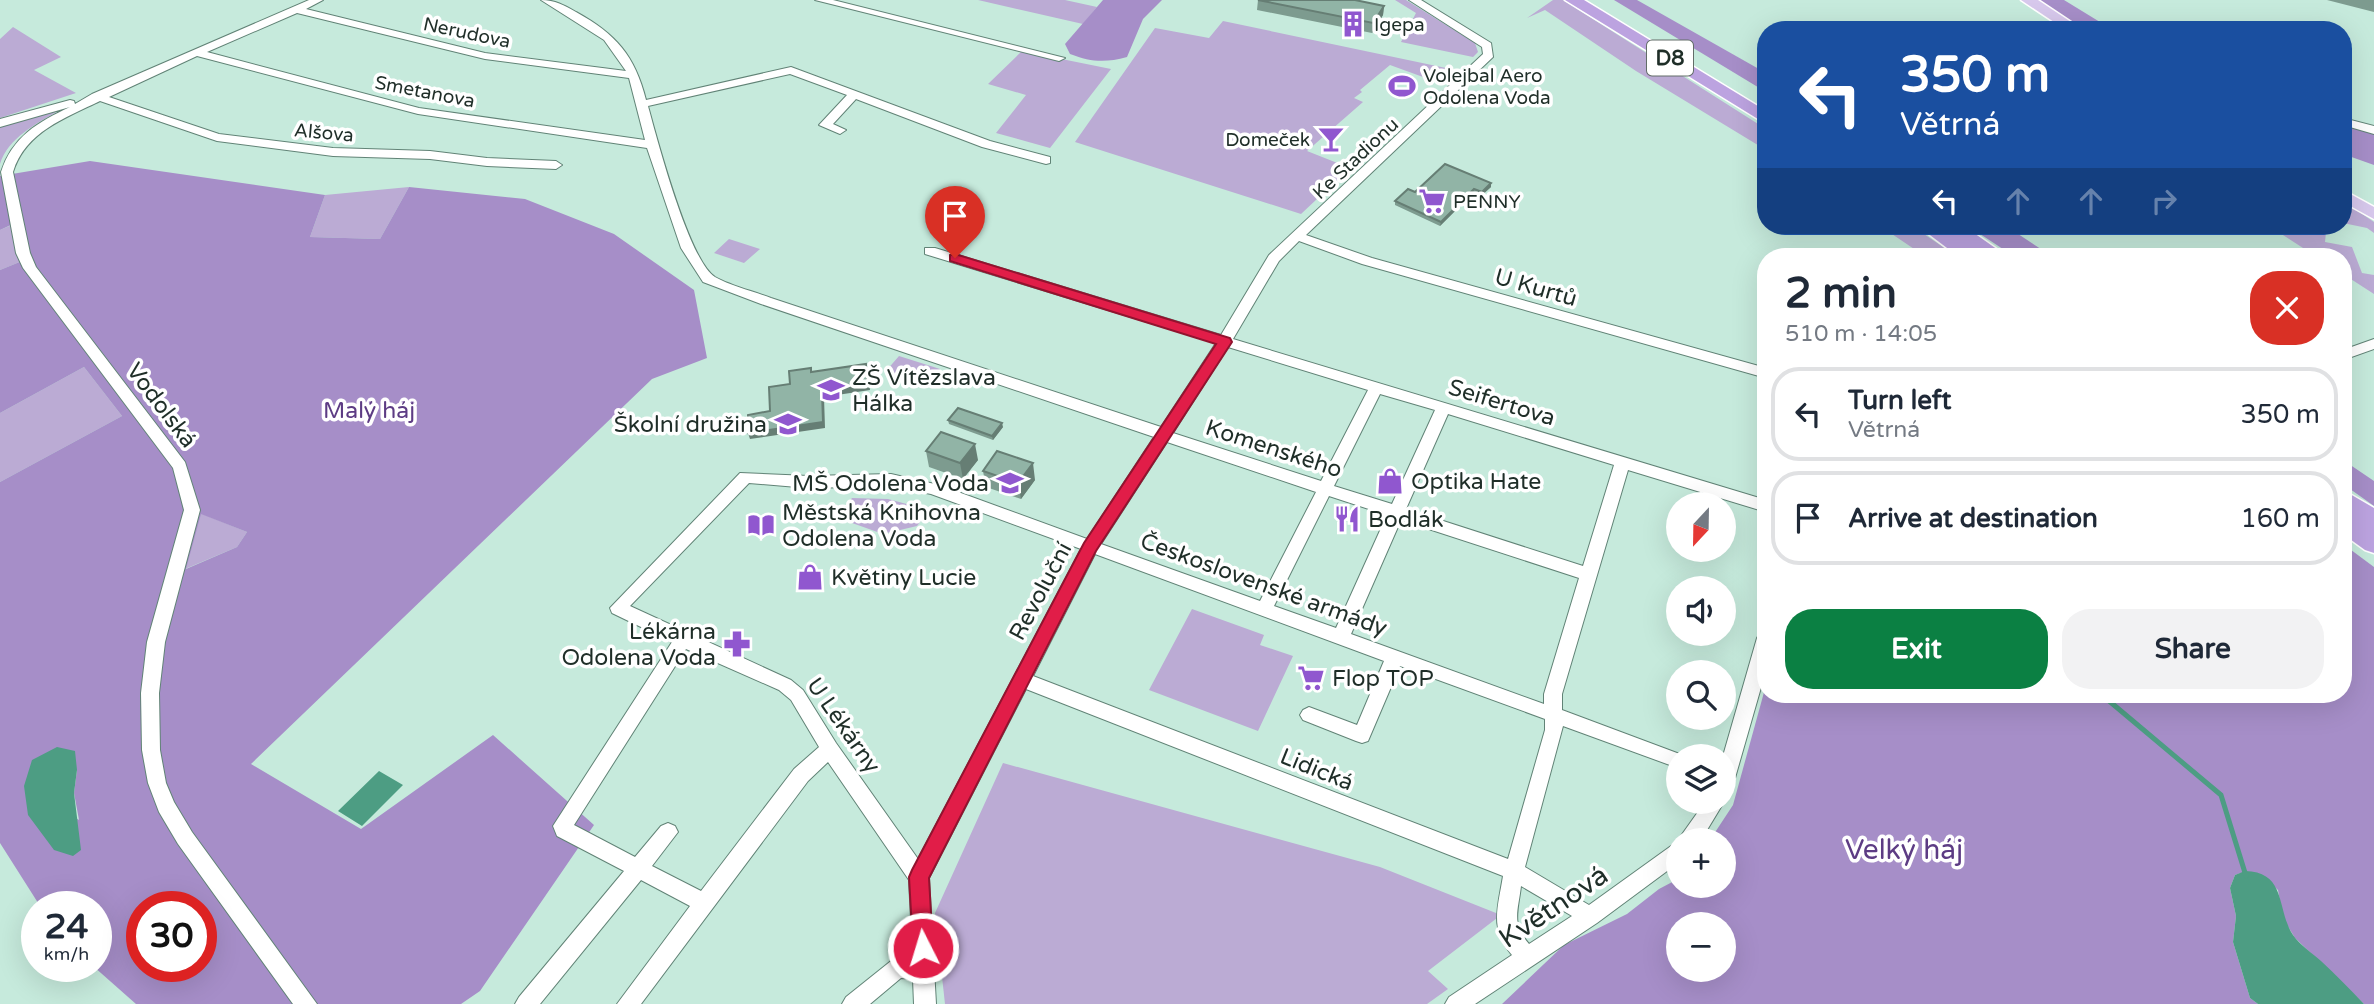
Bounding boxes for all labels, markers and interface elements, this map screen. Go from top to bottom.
building icon: Igepa [1338,9,1368,39]
street label: Nerudova [421,13,512,53]
place label: Igepa [1374,14,1425,36]
road number: D8 [1647,41,1693,76]
text: 350 m [1900,46,2050,105]
icon: left [1785,49,1876,140]
place label: Volejbal Aero Odolena Voda [1423,65,1551,109]
sports icon: Volejbal Aero Odolena Voda [1387,71,1417,101]
street label: Smetanova [373,72,477,112]
text: Větrná [1900,106,2001,144]
street label: Ke Stadionu [1308,114,1403,204]
street label: Alšova [293,119,355,147]
bar icon: Domeček [1316,124,1346,154]
place label: Domeček [1225,129,1310,151]
icon: left [1926,182,1964,220]
icon: ahead [1999,182,2037,220]
icon: ahead [2072,182,2110,220]
icon: right [2145,182,2183,220]
pin [925,186,985,258]
supermarket icon: PENNY [1417,186,1447,216]
place label: PENNY [1453,191,1521,213]
icon: arrive [936,197,974,235]
street label: U Kurtů [1491,263,1580,313]
text: 2 min [1785,268,1897,319]
button: close [2250,271,2324,345]
text: 510 m · 14:05 [1785,320,1937,348]
street label: Vodolská [120,358,202,454]
place label: ZŠ Vítězslava Hálka [852,364,996,418]
street label: Seifertova [1445,373,1559,432]
school or university icon: ZŠ Vítězslava Hálka [816,375,846,405]
text: Turn left [1848,385,1951,416]
icon: left [1789,395,1827,433]
park label: Malý háj [323,397,415,425]
text: 350 m [2240,399,2320,430]
school or university icon: Školní družina [773,409,803,439]
place label: Školní družina [614,411,767,439]
street label: Komenského [1202,414,1346,484]
text: Větrná [1848,416,1920,444]
shop icon: Optika Hate [1375,466,1405,496]
school or university icon: MŠ Odolena Voda [995,468,1025,498]
place label: Optika Hate [1411,468,1541,496]
place label: MŠ Odolena Voda [792,470,989,498]
north arrow [1666,492,1736,562]
map controls [1666,492,1736,982]
place label: Městská Knihovna Odolena Voda [782,499,981,553]
icon: arrive [1789,499,1827,537]
text: Arrive at destination [1848,503,2098,534]
text: 160 m [2240,503,2320,534]
restaurant icon: Bodlák [1332,504,1362,534]
place label: Bodlák [1368,506,1444,534]
library icon: Městská Knihovna Odolena Voda [746,510,776,540]
street label: Československé armády [1136,527,1391,643]
street label: Revoluční [1003,537,1078,645]
shop icon: Květiny Lucie [795,562,825,592]
place label: Květiny Lucie [831,564,976,592]
button: sound [1666,576,1736,646]
button: Exit [1785,609,2048,689]
button: Share [2062,609,2324,689]
place label: Lékárna Odolena Voda [561,618,716,672]
pharmacy icon: Lékárna Odolena Voda [722,629,752,659]
button: search [1666,660,1736,730]
supermarket icon: Flop TOP [1296,663,1326,693]
place label: Flop TOP [1332,665,1434,693]
street label: U Lékárny [800,673,886,779]
street label: Lidická [1276,743,1357,797]
button: layers [1666,744,1736,814]
button: + [1666,828,1736,898]
park label: Velký háj [1845,833,1963,867]
street label: Květnová [1493,858,1615,956]
speed limit sign: 30 [126,891,217,982]
text: 24 [45,906,88,948]
position arrow [886,911,960,985]
button: − [1666,912,1736,982]
text: km/h [44,943,89,965]

